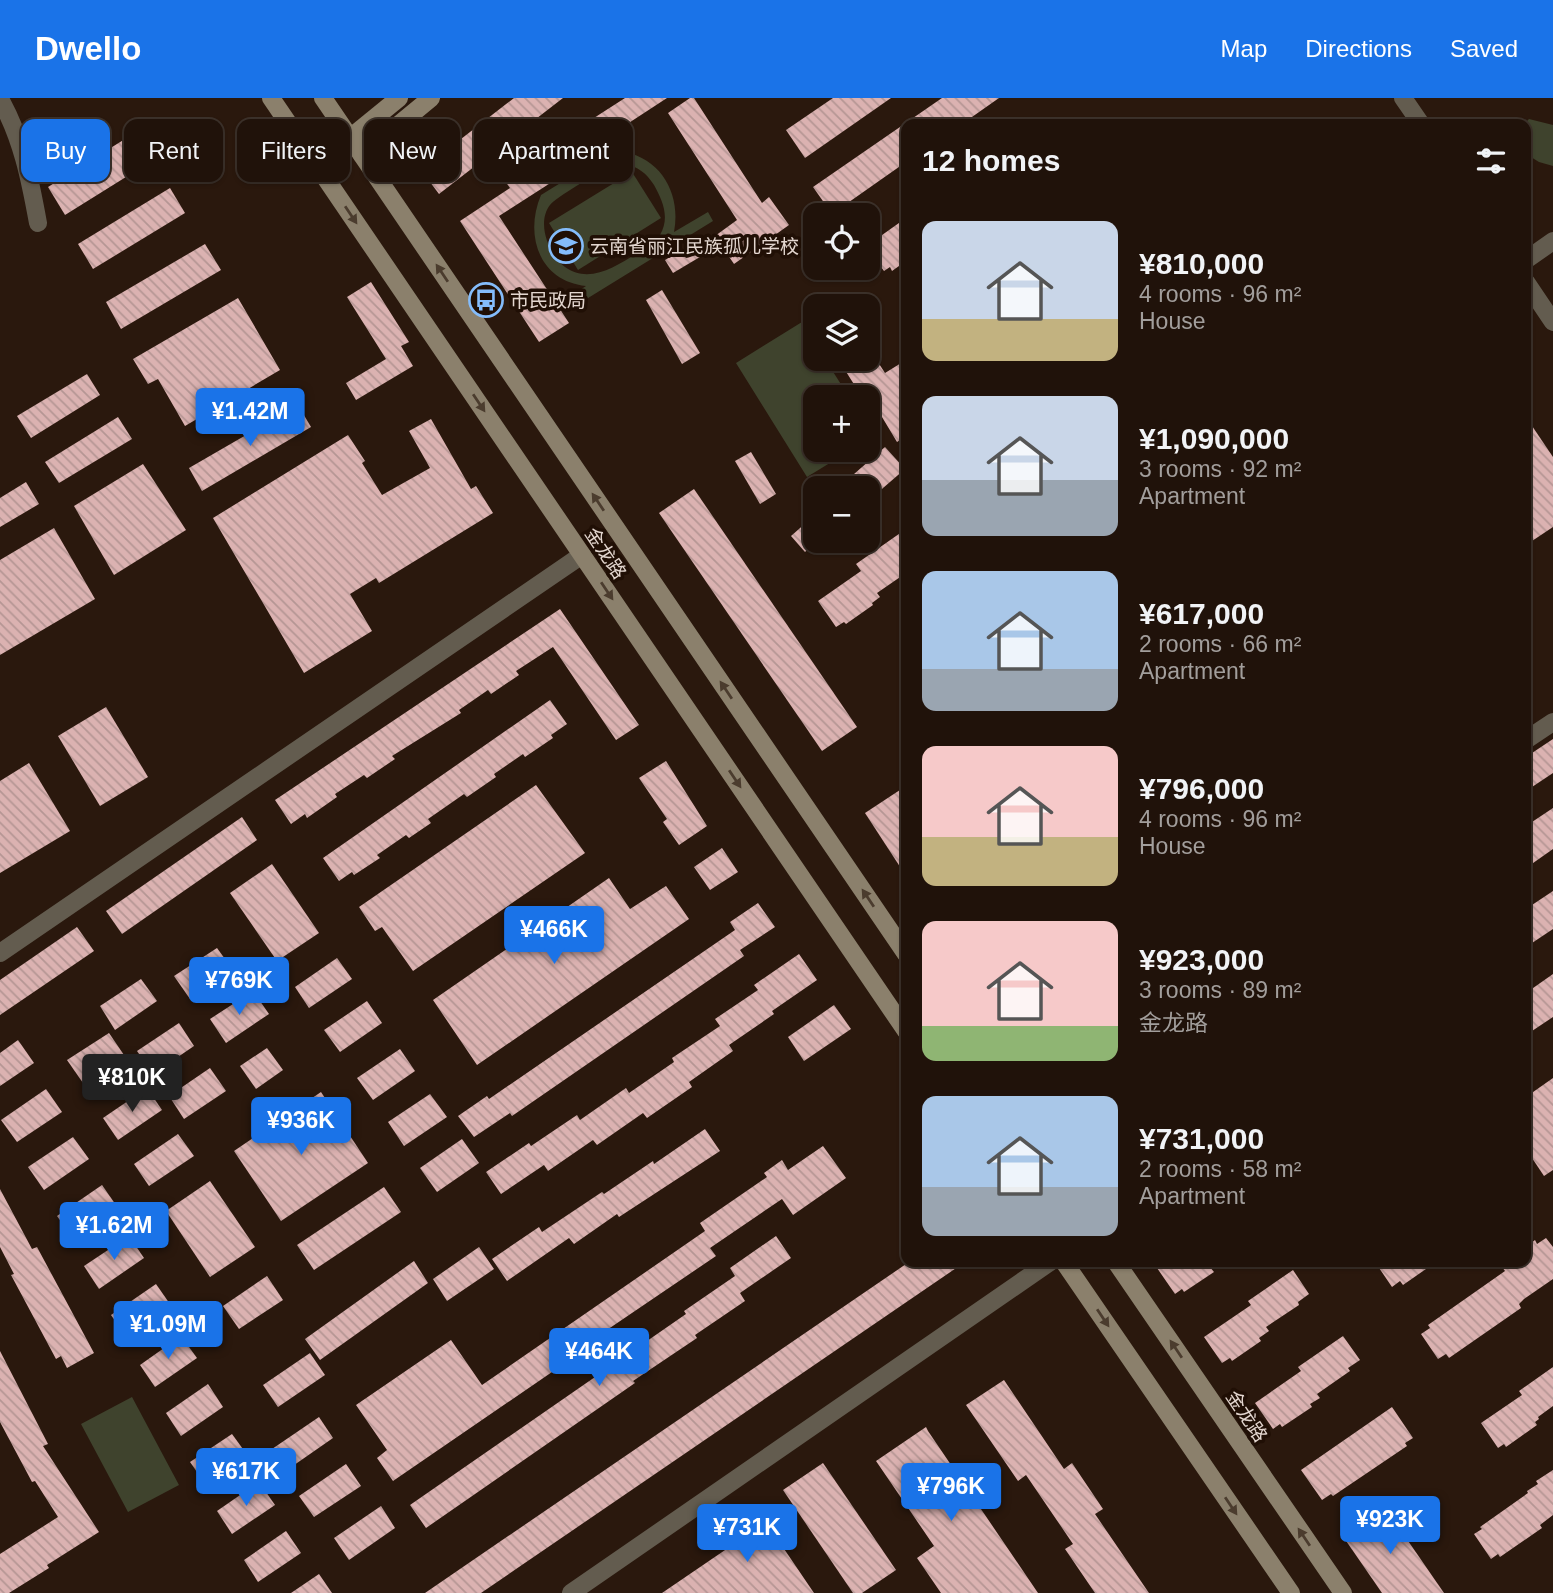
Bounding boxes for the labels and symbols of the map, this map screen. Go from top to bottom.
one-way arrow [344,206,358,224]
school or university icon: 云南省丽江民族孤儿学校 [547,227,585,265]
place label: 云南省丽江民族孤儿学校 [590,236,799,257]
one-way arrow [436,263,449,283]
bus stop icon: 市民政局 [467,281,505,319]
place label: 市民政局 [510,290,586,311]
pin: ¥1.42M [193,388,307,448]
one-way arrow [472,394,486,412]
one-way arrow [592,492,605,511]
street label: 金龙路 [581,524,630,583]
one-way arrow [600,582,614,600]
one-way arrow [720,680,733,699]
one-way arrow [728,770,742,788]
one-way arrow [861,889,875,907]
pin: ¥466K [505,906,603,966]
pin: ¥769K [190,958,288,1017]
pin: ¥810K [83,1054,181,1114]
pin: ¥936K [252,1098,350,1157]
pin: ¥1.62M [57,1202,171,1262]
pin: ¥1.09M [111,1302,225,1361]
one-way arrow [1096,1309,1110,1327]
pin: ¥464K [550,1328,648,1388]
one-way arrow [1169,1340,1183,1358]
street label: 金龙路 [1222,1387,1271,1446]
pin: ¥617K [197,1448,295,1508]
pin: ¥796K [902,1464,1000,1523]
pin: ¥923K [1341,1496,1439,1556]
one-way arrow [1224,1497,1238,1515]
pin: ¥731K [698,1504,796,1564]
one-way arrow [1297,1528,1311,1546]

